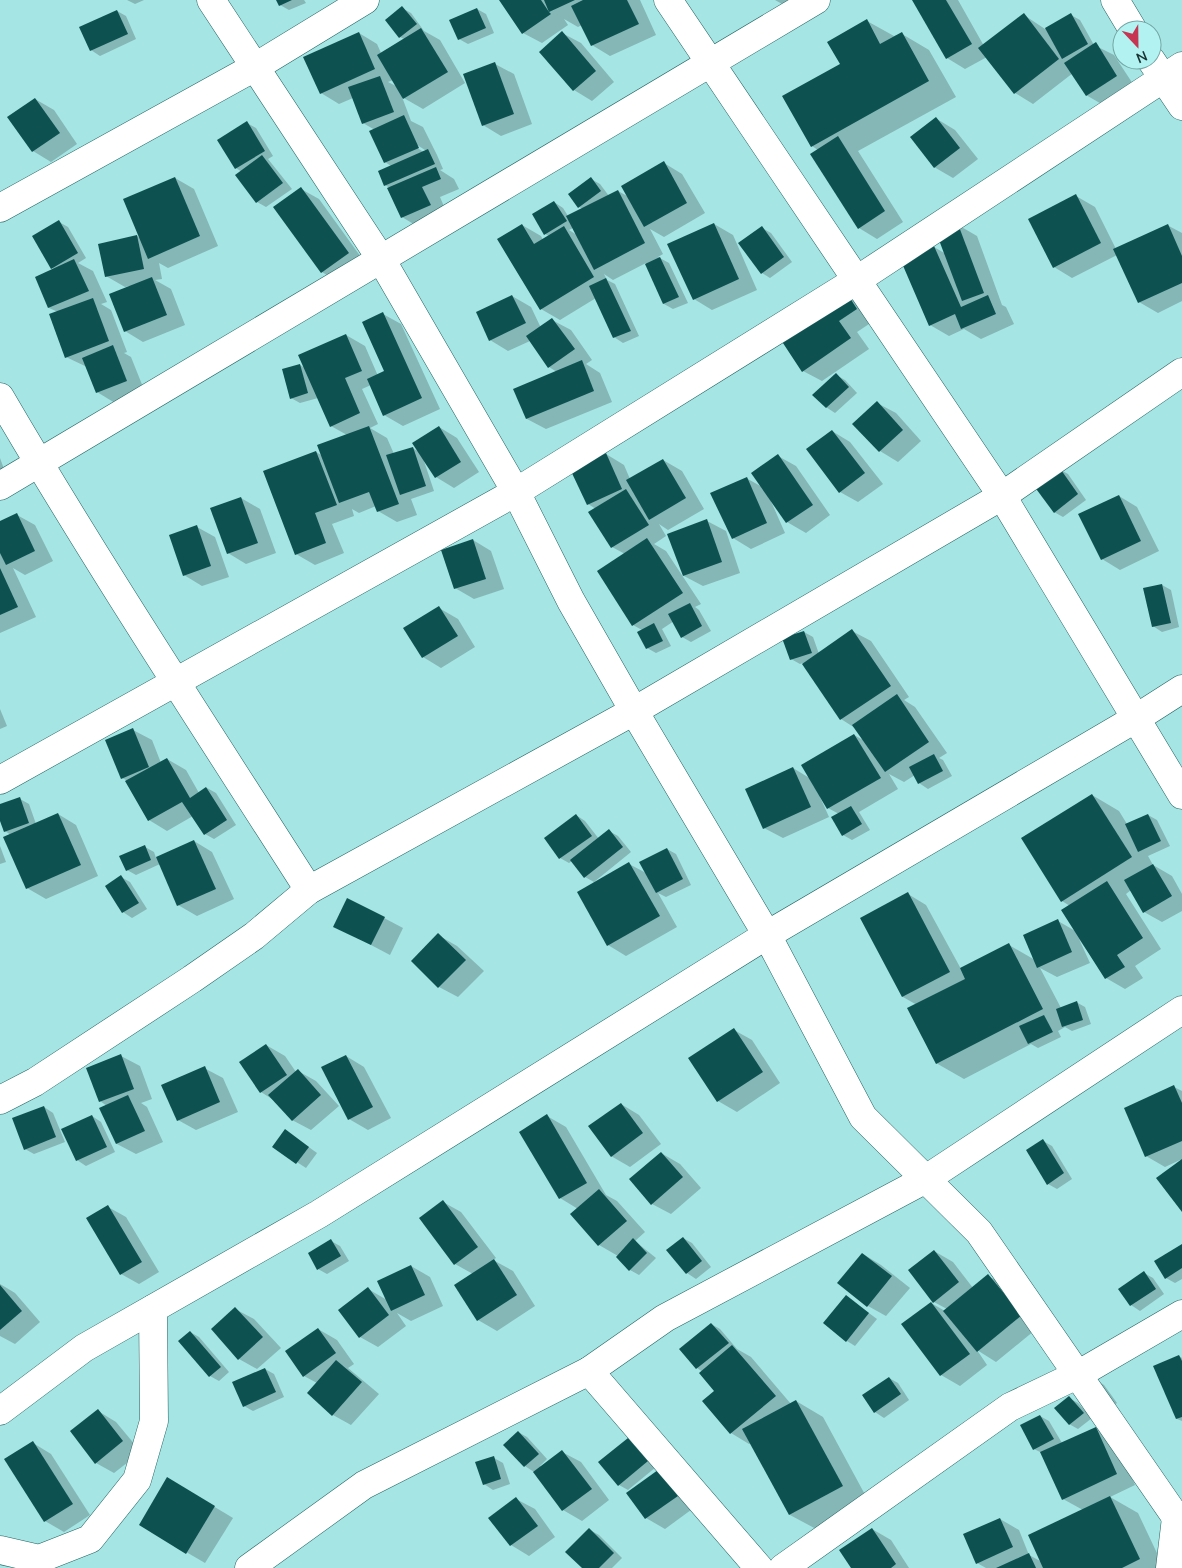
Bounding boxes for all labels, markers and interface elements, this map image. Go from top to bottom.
north arrow [1112,20,1162,70]
text: N [1133,46,1150,67]

